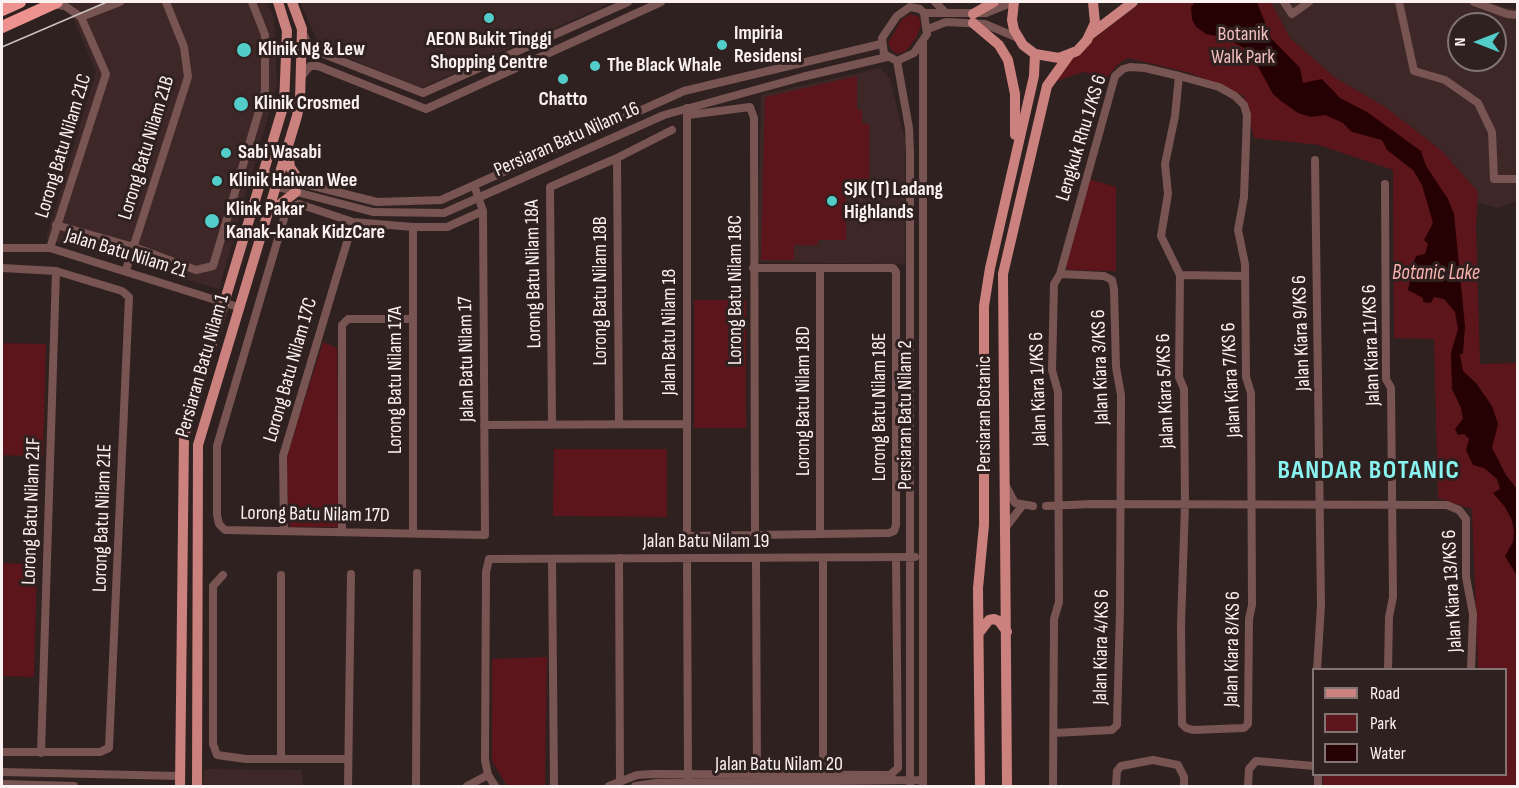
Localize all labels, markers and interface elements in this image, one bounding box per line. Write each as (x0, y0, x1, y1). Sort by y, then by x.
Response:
marker: AEON Bukit Tinggi Shopping Centre (482, 11, 496, 25)
north arrow (1447, 12, 1507, 72)
place label: Impiria Residensi (734, 22, 802, 69)
park label: Botanik Walk Park (1211, 23, 1275, 70)
place label: AEON Bukit Tinggi Shopping Centre (426, 28, 552, 75)
place label: Klinik Ng & Lew (258, 38, 365, 62)
marker: Impiria Residensi (715, 38, 729, 52)
text: N (1451, 38, 1470, 46)
marker: Klinik Ng & Lew (235, 41, 253, 59)
place label: The Black Whale (607, 54, 721, 78)
marker: The Black Whale (588, 59, 602, 73)
street label: Lorong Batu Nilam 21C (31, 71, 97, 221)
marker: Chatto (556, 72, 570, 86)
street label: Lengkuk Rhu 1/KS 6 (1051, 72, 1113, 204)
street label: Lorong Batu Nilam 21B (114, 73, 180, 223)
place label: Chatto (538, 88, 588, 112)
place label: Klinik Crosmed (254, 92, 360, 116)
marker: Klinik Crosmed (232, 95, 250, 113)
street label: Persiaran Batu Nilam 16 (490, 97, 644, 183)
place label: Sabi Wasabi (238, 141, 321, 165)
marker: Sabi Wasabi (219, 146, 233, 160)
place label: Klinik Haiwan Wee (229, 169, 357, 193)
marker: Klinik Haiwan Wee (210, 174, 224, 188)
place label: SJK (T) Ladang Highlands (844, 178, 943, 225)
marker: SJK (T) Ladang Highlands (825, 194, 839, 208)
place label: Klink Pakar Kanak-kanak KidzCare (226, 198, 385, 245)
street label: Lorong Batu Nilam 18A (521, 199, 547, 349)
marker: Klink Pakar Kanak-kanak KidzCare (203, 212, 221, 230)
street label: Lorong Batu Nilam 18C (724, 215, 748, 365)
street label: Lorong Batu Nilam 18B (589, 216, 613, 366)
street label: Jalan Batu Nilam 21 (62, 224, 190, 284)
water label: Botanic Lake (1392, 261, 1480, 287)
street label: Jalan Batu Nilam 18 (658, 269, 682, 395)
street label: Jalan Kiara 9/KS 6 (1288, 275, 1316, 391)
street label: Jalan Kiara 11/KS 6 (1358, 284, 1386, 406)
street label: Persiaran Batu Nilam 1 (171, 292, 235, 440)
street label: Lorong Batu Nilam 17C (259, 295, 323, 445)
street label: Jalan Batu Nilam 17 (454, 296, 480, 422)
street label: Lorong Batu Nilam 17A (384, 306, 408, 454)
street label: Jalan Kiara 3/KS 6 (1087, 309, 1115, 425)
street label: Jalan Kiara 7/KS 6 (1217, 322, 1247, 438)
street label: Lorong Batu Nilam 18D (792, 326, 816, 476)
street label: Jalan Kiara 1/KS 6 (1025, 331, 1053, 447)
street label: Lorong Batu Nilam 18E (868, 333, 892, 481)
street label: Jalan Kiara 5/KS 6 (1152, 333, 1180, 449)
street label: Persiaran Batu Nilam 2 (894, 340, 918, 490)
street label: Persiaran Botanic (973, 356, 997, 472)
street label: Lorong Batu Nilam 21F (17, 437, 47, 585)
street label: Lorong Batu Nilam 21E (88, 443, 118, 593)
district label: BANDAR BOTANIC (1278, 455, 1460, 487)
street label: Lorong Batu Nilam 17D (240, 502, 390, 528)
street label: Jalan Kiara 13/KS 6 (1438, 529, 1468, 653)
street label: Jalan Batu Nilam 19 (643, 530, 769, 554)
street label: Jalan Kiara 4/KS 6 (1089, 589, 1115, 705)
street label: Jalan Kiara 8/KS 6 (1220, 591, 1246, 707)
legend (1312, 668, 1507, 776)
text: Road (1370, 683, 1400, 704)
text: Park (1370, 713, 1396, 734)
text: Water (1370, 743, 1406, 764)
street label: Jalan Batu Nilam 20 (715, 753, 843, 777)

